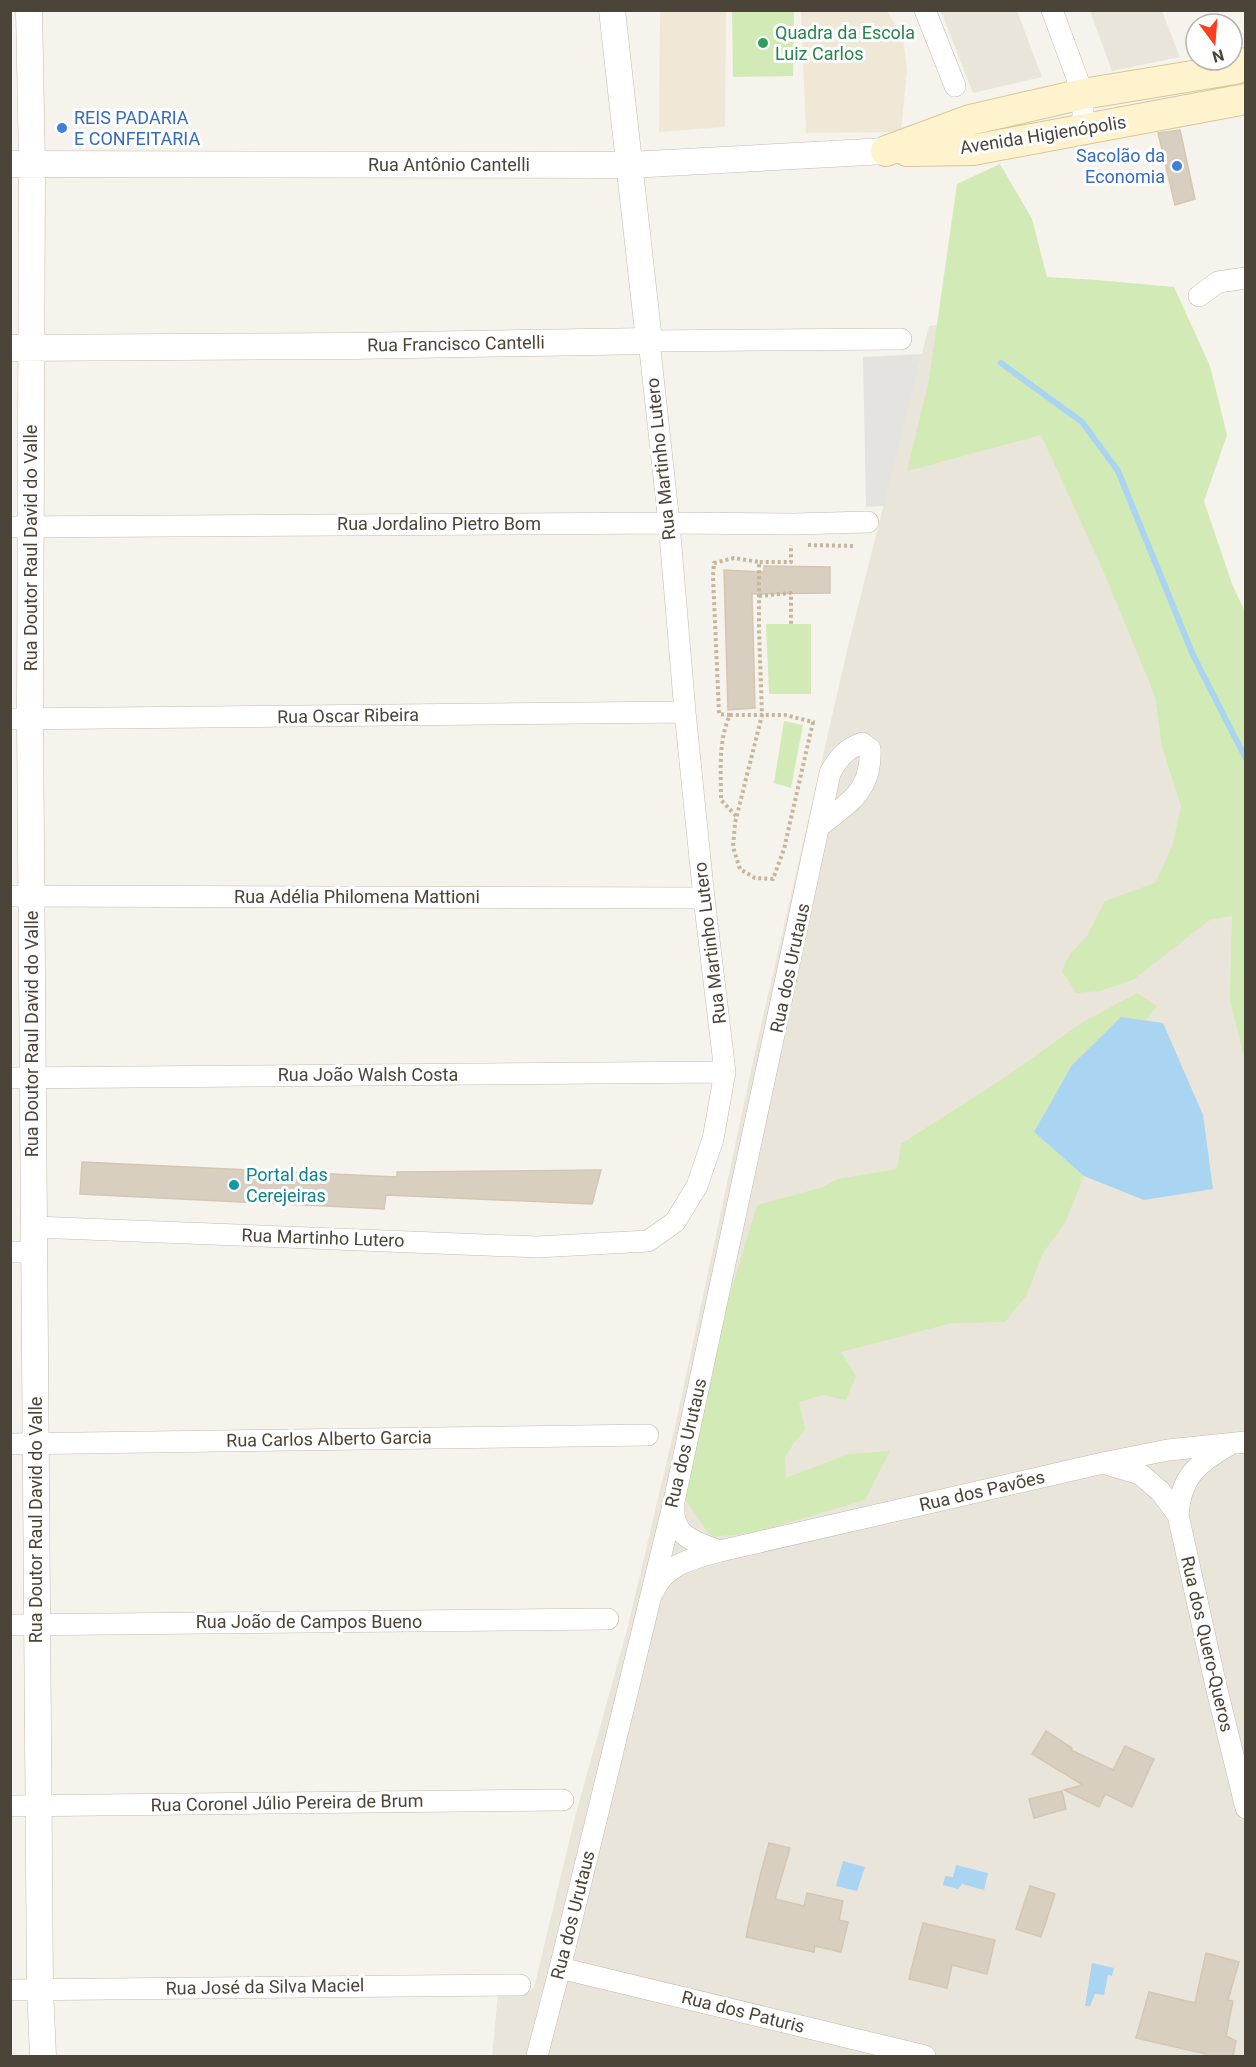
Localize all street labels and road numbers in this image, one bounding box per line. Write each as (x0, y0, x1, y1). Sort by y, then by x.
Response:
street label: Avenida Higienópolis (958, 111, 1128, 158)
street label: Rua Antônio Cantelli (368, 154, 530, 175)
street label: Rua Francisco Cantelli (367, 331, 545, 356)
street label: Rua Martinho Lutero (642, 377, 679, 541)
street label: Rua Doutor Raul David do Valle (20, 425, 41, 671)
street label: Rua Jordalino Pietro Bom (337, 513, 541, 534)
street label: Rua Oscar Ribeira (277, 704, 419, 727)
street label: Rua Martinho Lutero (689, 861, 730, 1025)
street label: Rua Adélia Philomena Mattioni (234, 886, 480, 907)
street label: Rua dos Urutaus (766, 901, 814, 1035)
street label: Rua Doutor Raul David do Valle (21, 911, 42, 1157)
street label: Rua João Walsh Costa (278, 1064, 458, 1085)
street label: Rua Martinho Lutero (241, 1224, 405, 1251)
street label: Rua dos Urutaus (660, 1376, 711, 1510)
street label: Rua Doutor Raul David do Valle (25, 1397, 46, 1643)
street label: Rua Carlos Alberto Garcia (226, 1426, 432, 1451)
street label: Rua dos Pavões (917, 1466, 1047, 1515)
street label: Rua dos Quero-Queros (1177, 1554, 1238, 1734)
street label: Rua João de Campos Bueno (196, 1611, 422, 1632)
street label: Rua Coronel Júlio Pereira de Brum (150, 1790, 424, 1815)
street label: Rua dos Urutaus (546, 1848, 599, 1981)
street label: Rua José da Silva Maciel (165, 1974, 365, 1999)
street label: Rua dos Paturis (679, 1986, 807, 2037)

